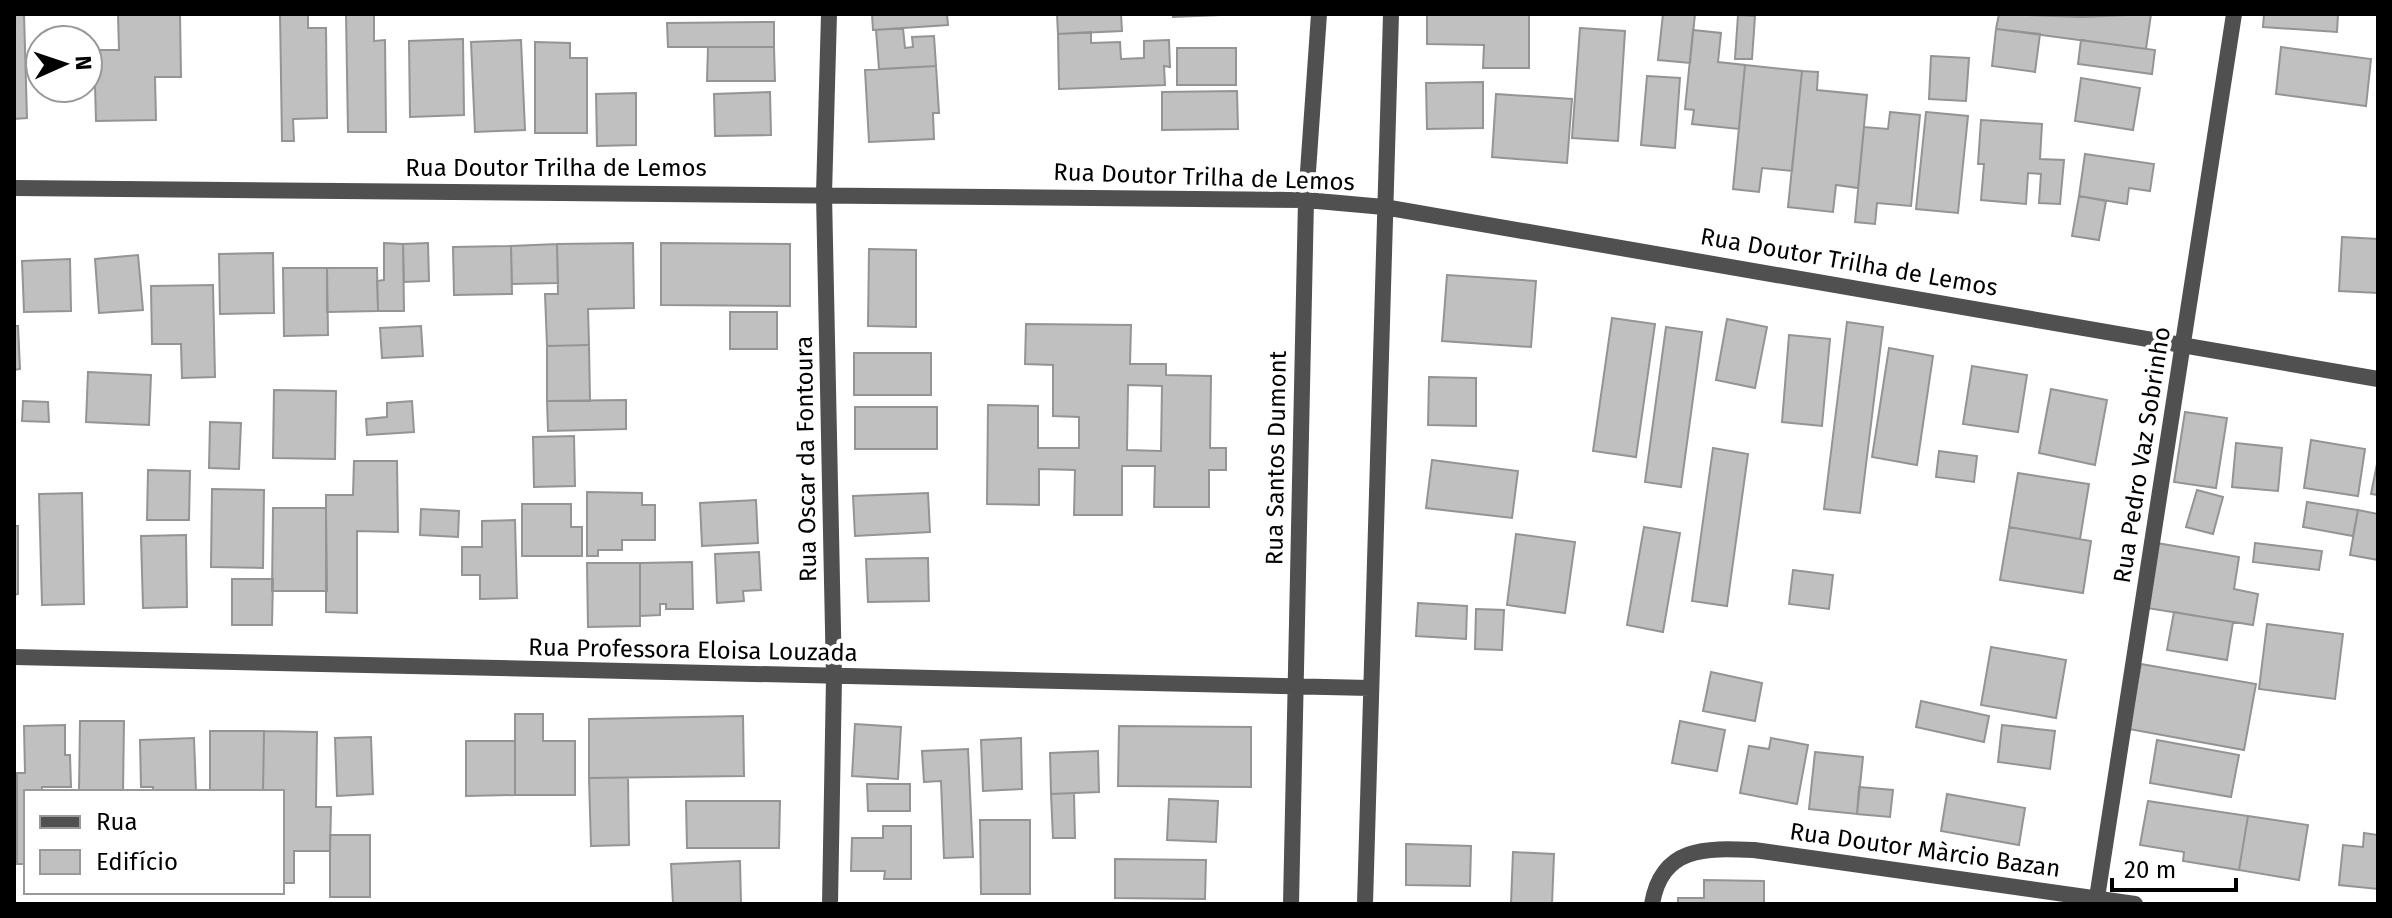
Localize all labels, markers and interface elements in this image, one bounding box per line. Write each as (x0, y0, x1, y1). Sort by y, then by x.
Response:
north arrow (24, 24, 104, 104)
text: N (70, 55, 97, 71)
street label: Rua Doutor Trilha de Lemos (405, 154, 707, 182)
street label: Rua Doutor Trilha de Lemos (1053, 158, 1355, 196)
street label: Rua Doutor Trilha de Lemos (1698, 222, 2000, 302)
street label: Rua Pedro Vaz Sobrinho (2108, 325, 2176, 585)
street label: Rua Oscar da Fontoura (790, 336, 822, 582)
street label: Rua Santos Dumont (1260, 350, 1292, 566)
street label: Rua Professora Eloisa Louzada (528, 633, 858, 667)
legend (24, 790, 284, 894)
text: Rua (96, 808, 138, 836)
street label: Rua Doutor Màrcio Bazan (1788, 817, 2062, 883)
scale bar (2112, 842, 2236, 892)
text: Edifício (96, 848, 178, 876)
text: 20 m (2124, 856, 2176, 884)

